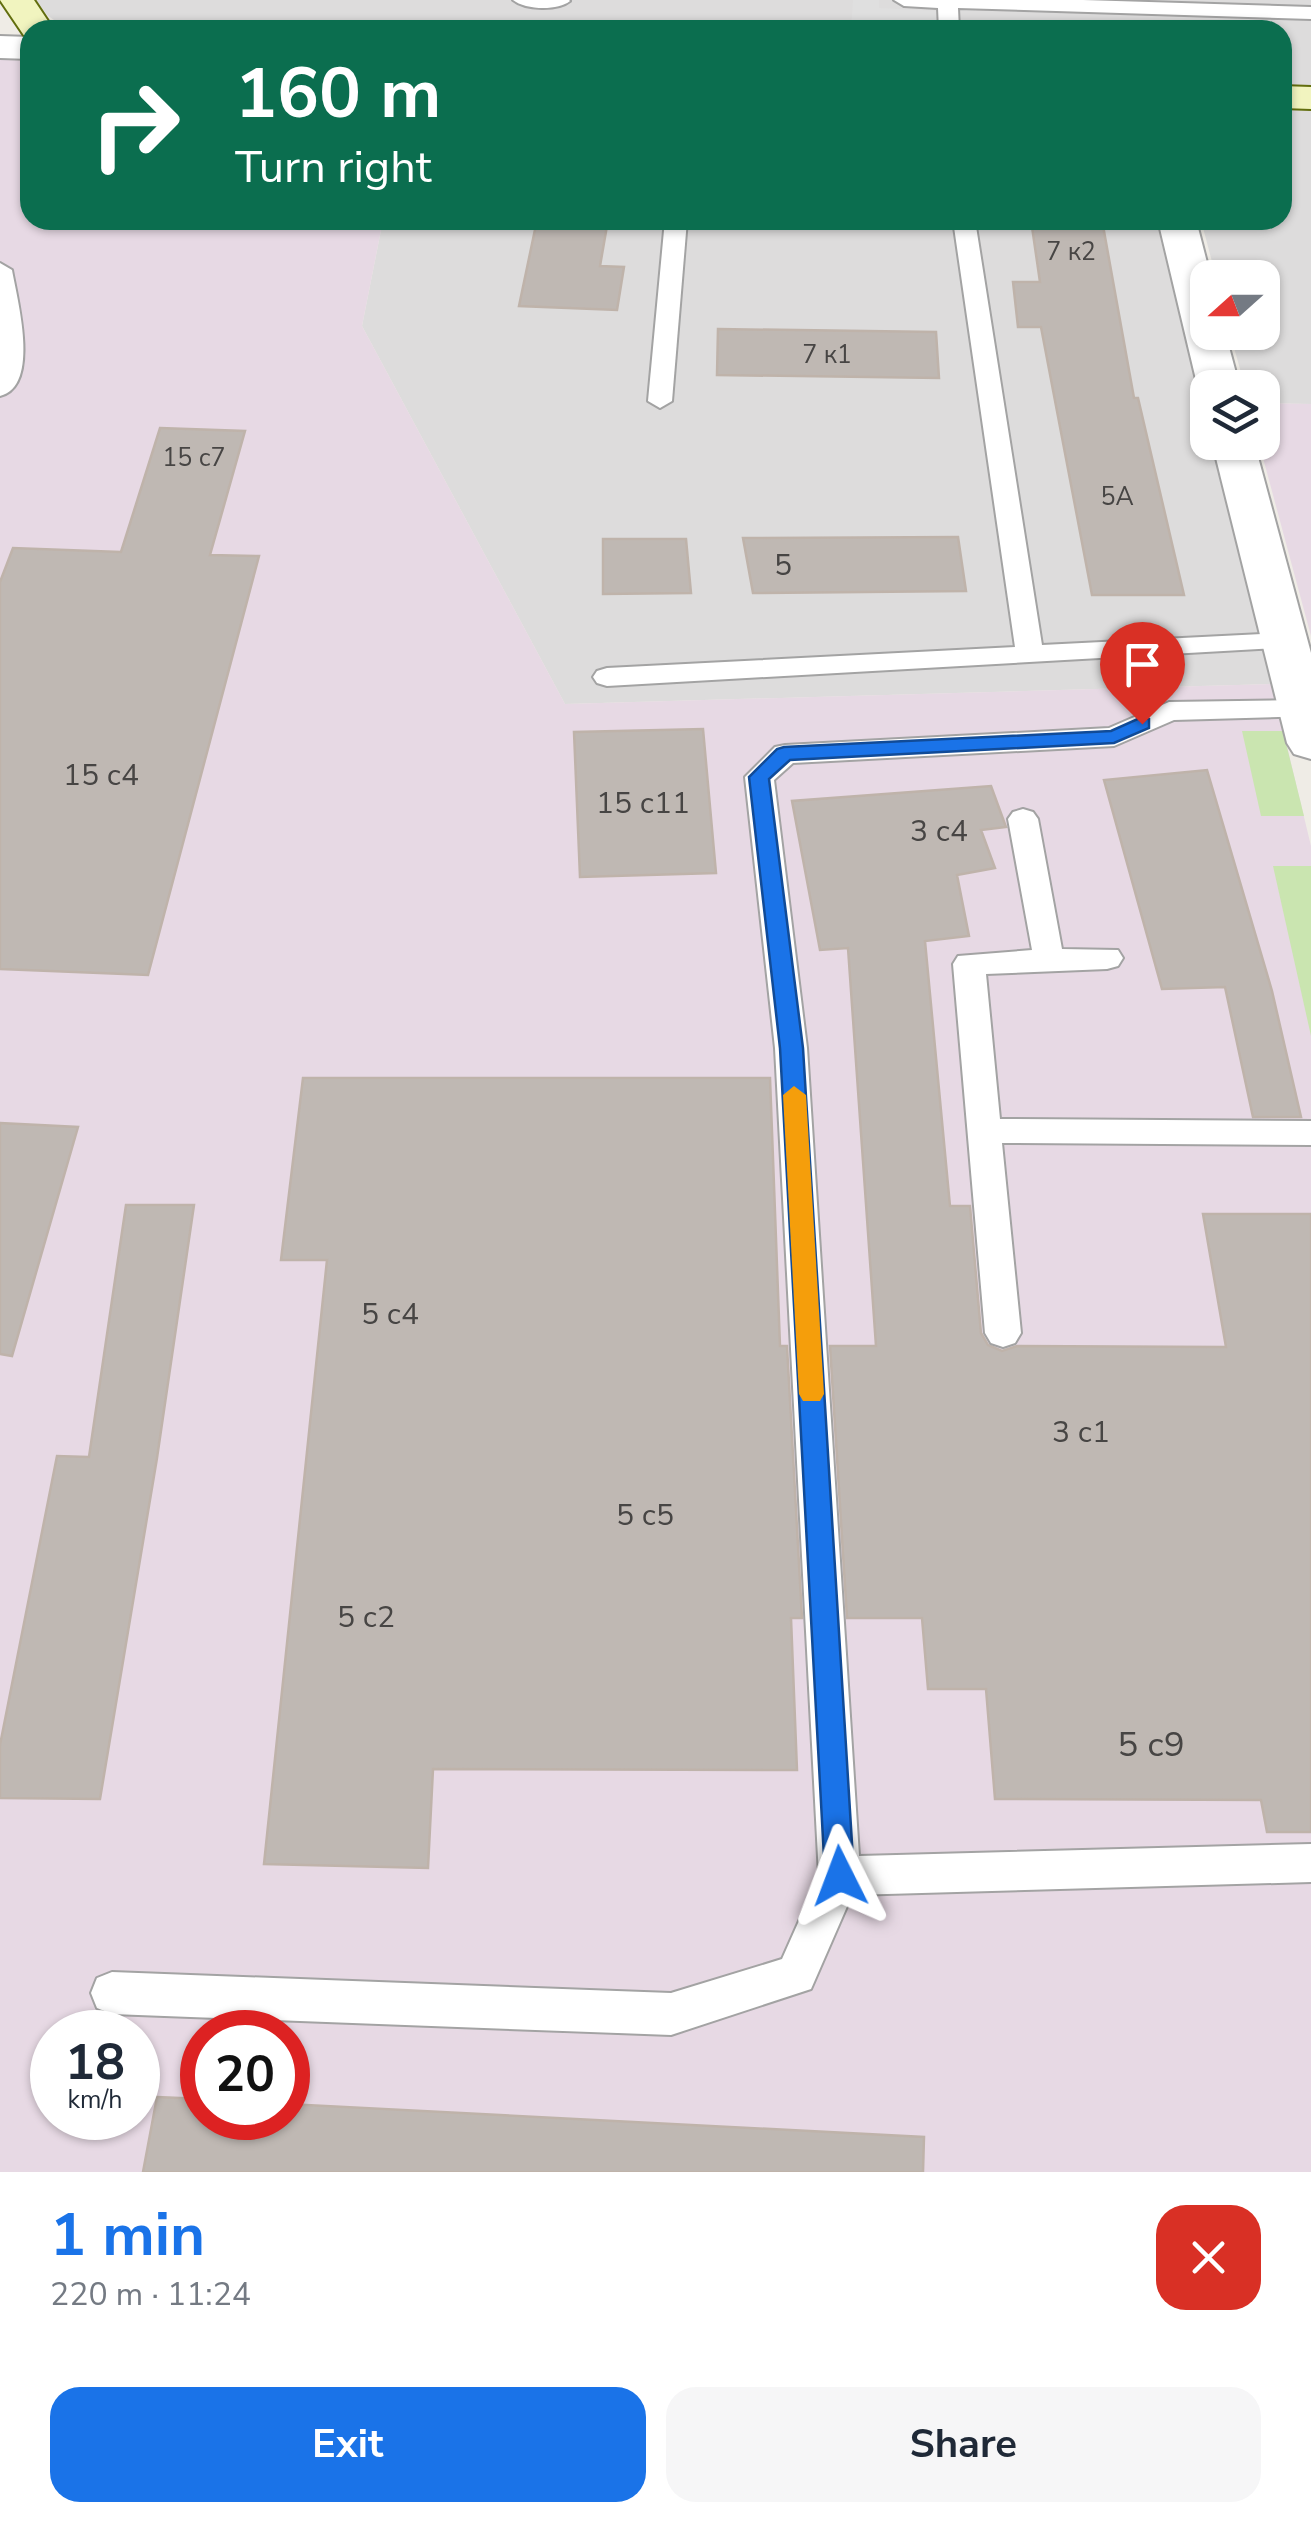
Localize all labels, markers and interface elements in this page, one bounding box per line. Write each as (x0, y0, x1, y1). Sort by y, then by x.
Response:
text: 160 m (235, 46, 441, 142)
icon: right (70, 60, 200, 190)
text: Turn right (235, 137, 432, 198)
house number: 7 к2 (1046, 235, 1096, 269)
north arrow (1190, 260, 1280, 350)
map controls (1190, 260, 1280, 460)
house number: 7 к1 (802, 338, 852, 372)
button: layers (1190, 370, 1280, 460)
house number: 15 с7 (162, 441, 226, 475)
house number: 5А (1100, 480, 1134, 514)
house number: 5 (774, 545, 792, 586)
pin (1100, 622, 1185, 725)
icon: arrive (1115, 637, 1170, 692)
house number: 15 с4 (63, 755, 139, 796)
house number: 15 с11 (596, 783, 690, 824)
house number: 3 с4 (910, 811, 968, 852)
house number: 5 с4 (361, 1294, 419, 1335)
house number: 3 с1 (1052, 1412, 1110, 1453)
house number: 5 с5 (616, 1495, 674, 1536)
house number: 5 с2 (337, 1597, 395, 1638)
house number: 5 с9 (1117, 1721, 1185, 1768)
position arrow (788, 1824, 892, 1928)
speed limit sign: 20 (180, 2010, 310, 2140)
text: 18 (65, 2028, 125, 2097)
text: km/h (67, 2083, 123, 2117)
text: 1 min (50, 2194, 205, 2276)
button: close (1156, 2205, 1261, 2310)
text: 220 m · 11:24 (50, 2273, 251, 2316)
button: Exit (50, 2387, 646, 2502)
button: Share (666, 2387, 1261, 2502)

